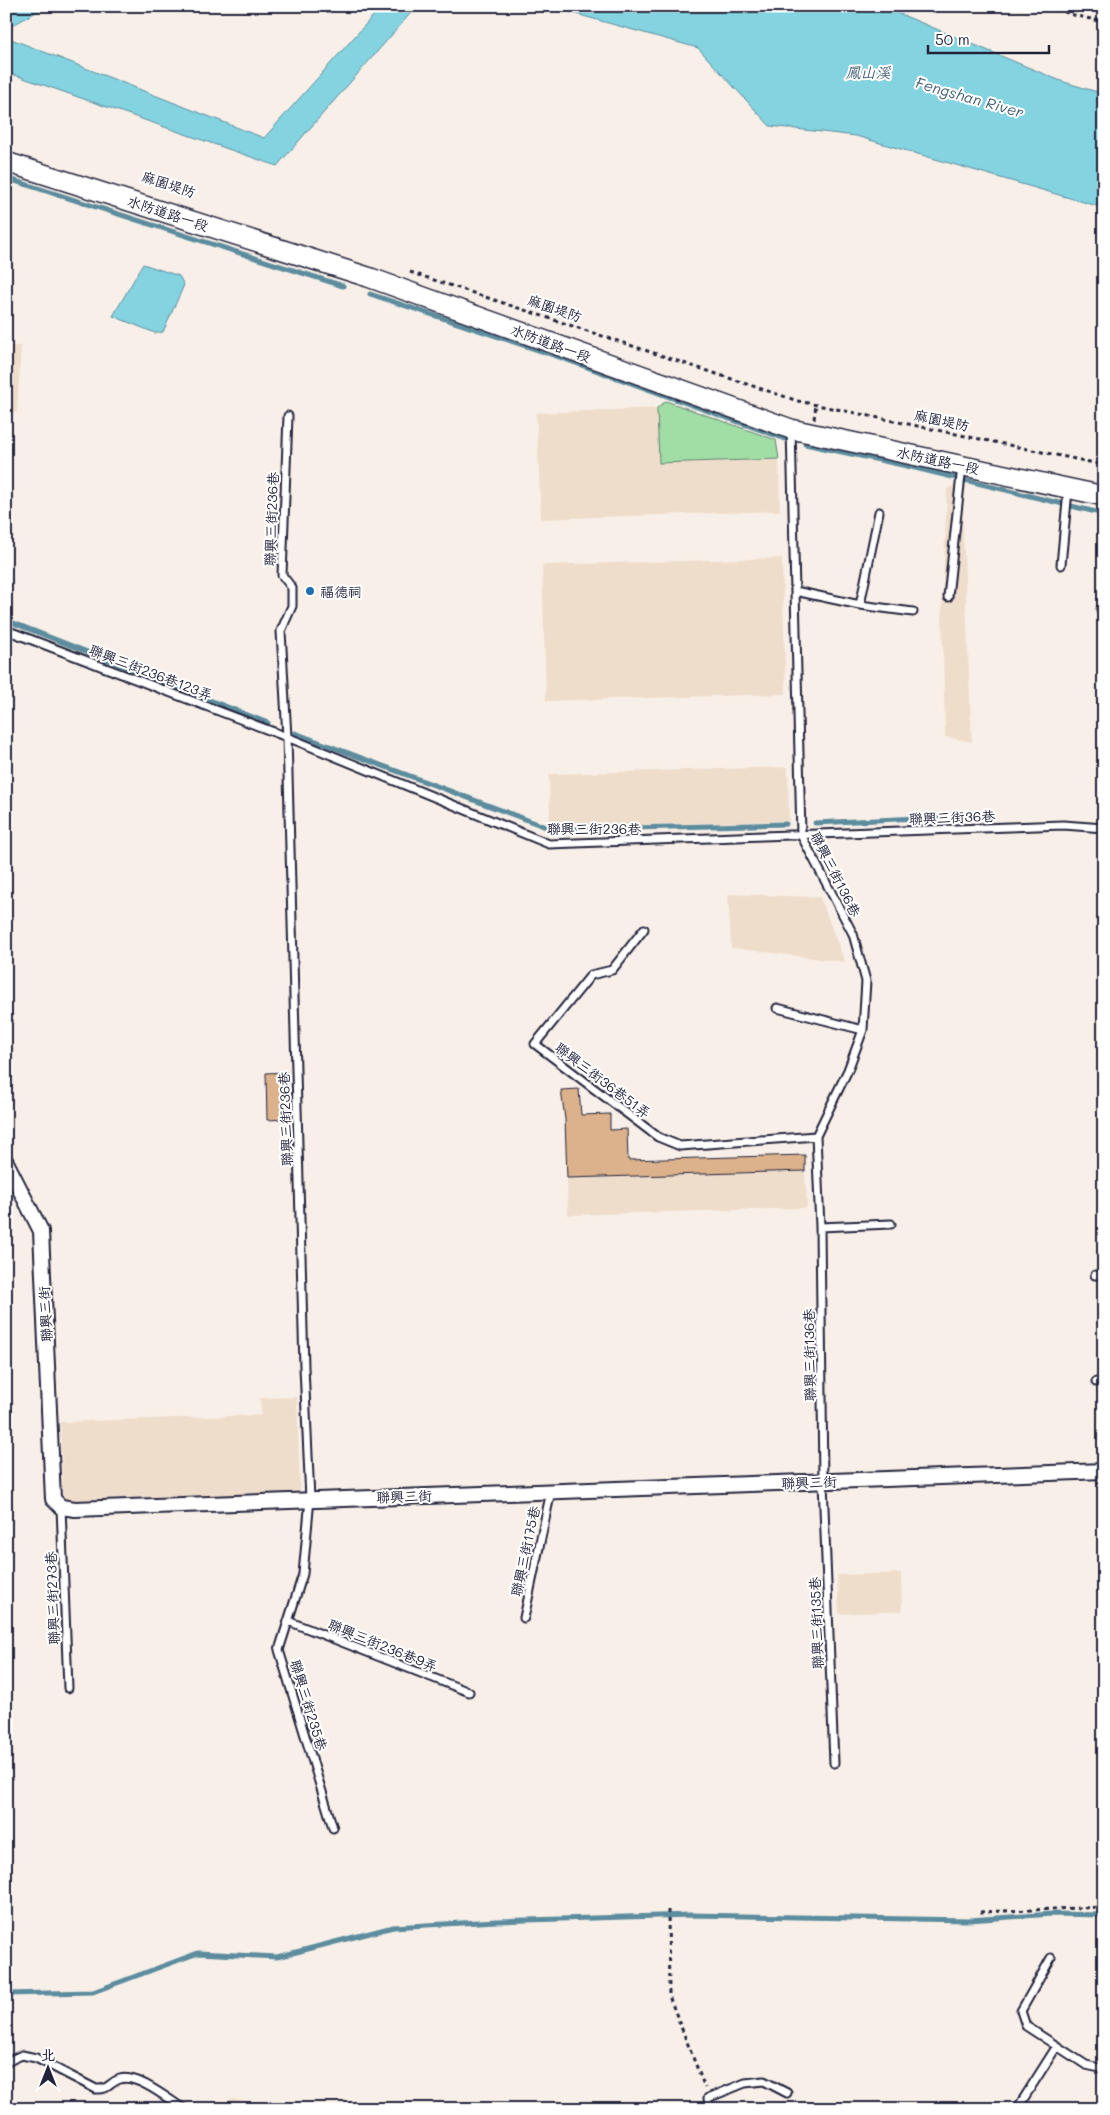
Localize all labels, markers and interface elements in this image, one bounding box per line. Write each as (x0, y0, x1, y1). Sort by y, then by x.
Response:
scale bar (928, 22, 1049, 54)
text: 50 m (935, 29, 970, 49)
water label: 鳳山溪 (844, 62, 891, 82)
water label: Fengshan River (913, 72, 1027, 122)
street label: 麻園堤防 (139, 166, 199, 202)
street label: 水防道路一段 (125, 191, 211, 235)
street label: 麻園堤防 (525, 290, 585, 326)
street label: 水防道路一段 (508, 320, 594, 366)
street label: 麻園堤防 (913, 405, 971, 435)
street label: 水防道路一段 (895, 442, 981, 478)
street label: 聯興三街236巷 (260, 470, 282, 567)
place label: 福德祠 (320, 582, 362, 601)
marker: 福德祠 (304, 585, 316, 597)
street label: 聯興三街236巷123弄 (87, 640, 215, 704)
street label: 聯興三街36巷 (908, 806, 997, 828)
street label: 聯興三街236巷 (547, 819, 642, 838)
street label: 聯興三街136巷 (806, 828, 866, 921)
street label: 聯興三街36巷51弄 (551, 1038, 655, 1122)
street label: 聯興三街236巷 (274, 1070, 296, 1167)
street label: 聯興三街 (34, 1286, 56, 1342)
street label: 聯興三街136巷 (799, 1307, 819, 1402)
street label: 聯興三街 (781, 1472, 837, 1492)
street label: 聯興三街 (376, 1486, 432, 1506)
street label: 聯興三街175巷 (506, 1503, 544, 1598)
street label: 聯興三街273巷 (41, 1550, 63, 1645)
street label: 聯興三街135巷 (805, 1575, 827, 1670)
street label: 聯興三街236巷9弄 (325, 1614, 441, 1676)
street label: 聯興三街235巷 (286, 1657, 332, 1754)
north arrow (22, 2042, 72, 2092)
text: 北 (41, 2045, 55, 2064)

